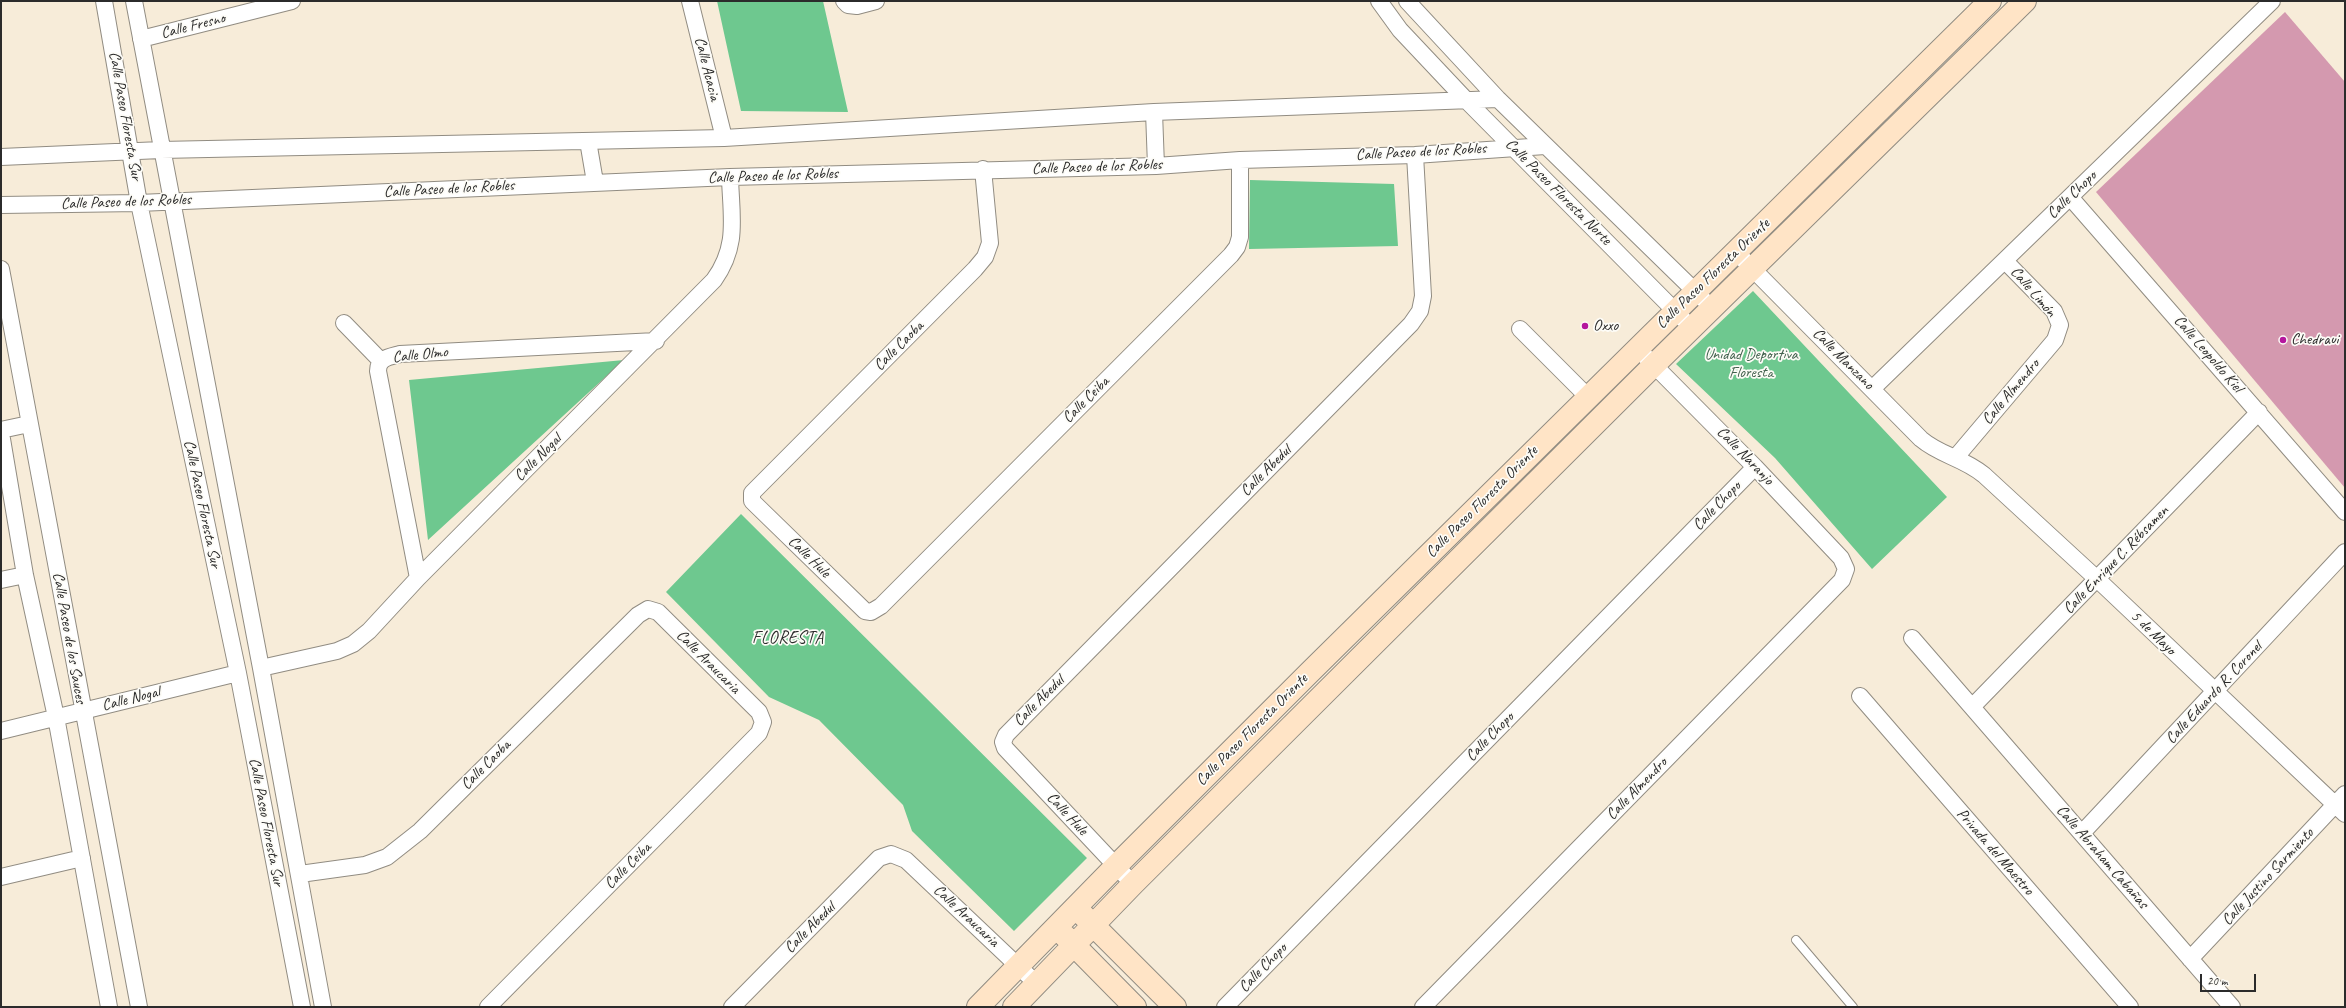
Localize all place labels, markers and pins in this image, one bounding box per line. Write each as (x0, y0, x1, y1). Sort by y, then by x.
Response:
place label: Oxxo (1593, 316, 1618, 336)
marker: Oxxo (1580, 321, 1590, 331)
place label: Chedraui (2291, 330, 2339, 350)
marker: Chedraui (2278, 335, 2288, 345)

